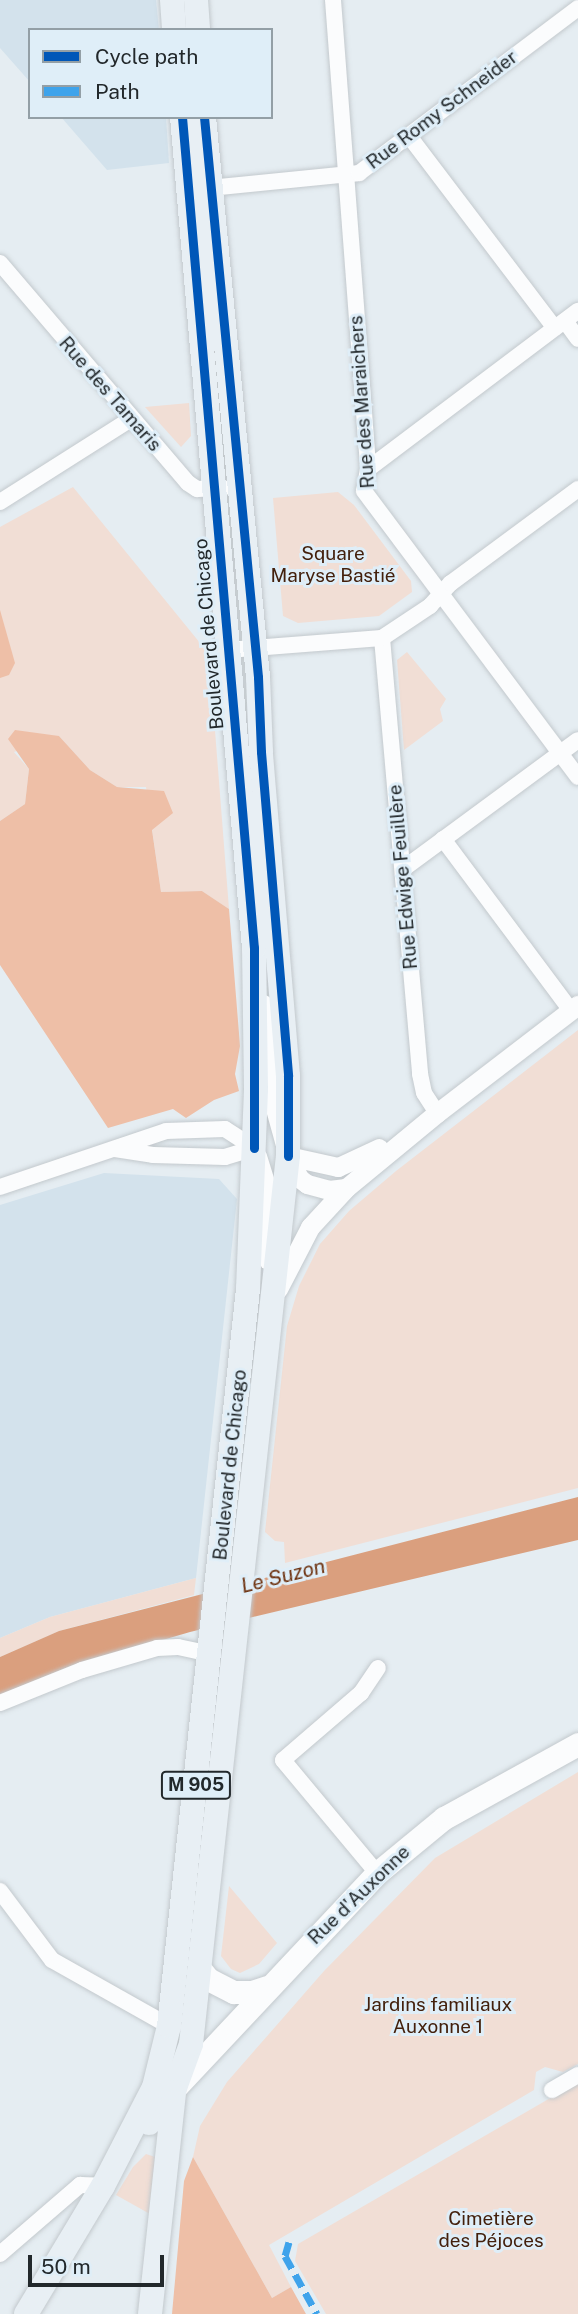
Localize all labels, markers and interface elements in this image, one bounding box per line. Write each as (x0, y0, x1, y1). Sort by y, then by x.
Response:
legend (28, 28, 273, 119)
text: Cycle path (95, 44, 198, 69)
street label: Rue Romy Schneider (362, 46, 522, 174)
text: Path (95, 79, 140, 104)
street label: Rue des Maraichers (345, 314, 379, 490)
street label: Rue des Tamaris (54, 332, 166, 456)
street label: Boulevard de Chicago (189, 537, 229, 731)
park label: Square Maryse Bastié (270, 543, 396, 587)
street label: Rue Edwige Feuillère (384, 783, 422, 971)
street label: Boulevard de Chicago (209, 1368, 251, 1562)
water label: Le Suzon (238, 1553, 328, 1599)
road number: M 905 (159, 1770, 233, 1800)
street label: Rue d'Auxonne (303, 1841, 415, 1949)
park label: Jardins familiaux Auxonne 1 (364, 1994, 512, 2038)
park label: Cimetière des Péjoces (438, 2208, 544, 2252)
scale bar (32, 2240, 168, 2284)
text: 50 m (41, 2254, 91, 2279)

